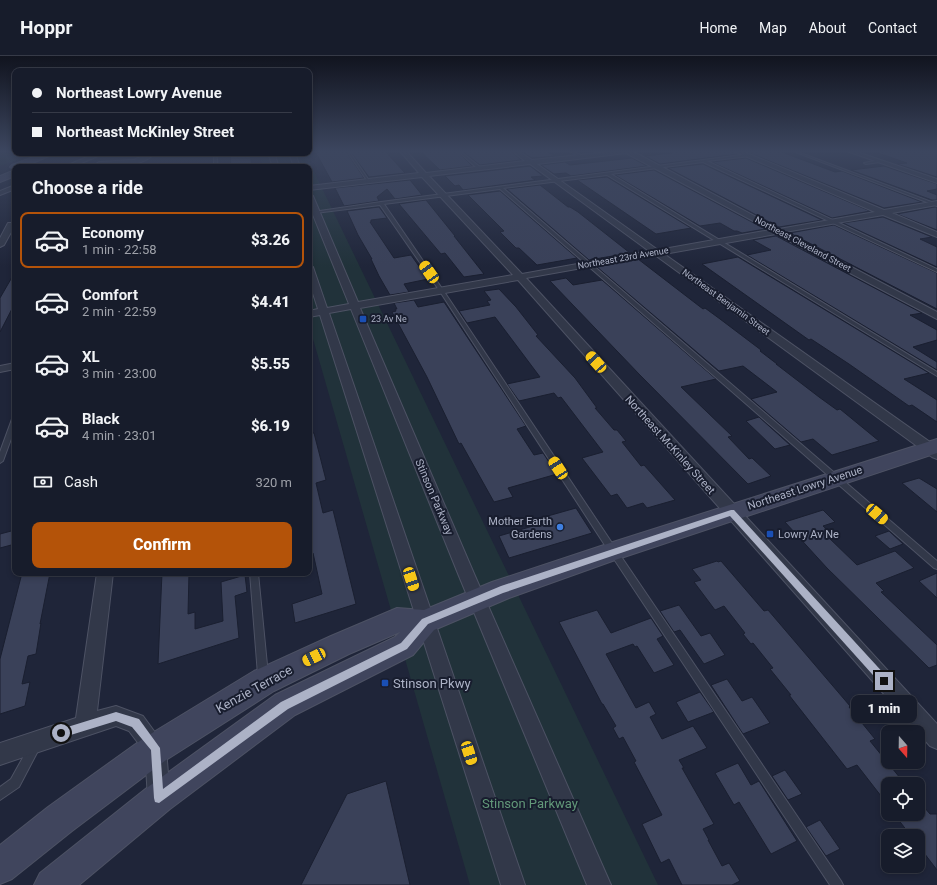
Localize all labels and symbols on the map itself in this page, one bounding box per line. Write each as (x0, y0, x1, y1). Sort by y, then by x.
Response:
street label: Northeast Cleveland Street (753, 214, 853, 274)
street label: Northeast 23rd Avenue (577, 245, 669, 271)
car (417, 259, 441, 285)
street label: Northeast Benjamin Street (680, 267, 772, 337)
marker: 23 Av Ne (358, 314, 368, 324)
place label: 23 Av Ne (371, 314, 407, 324)
car (584, 349, 608, 375)
street label: Northeast McKinley Street (622, 393, 718, 497)
car (546, 455, 570, 481)
street label: Stinson Parkway (412, 457, 456, 538)
street label: Northeast Lowry Avenue (746, 463, 864, 513)
car (864, 502, 890, 526)
place label: Mother Earth Gardens (488, 515, 552, 541)
marker: Mother Earth Gardens (555, 522, 565, 532)
place label: Lowry Av Ne (778, 528, 839, 541)
marker: Lowry Av Ne (765, 529, 775, 539)
car (402, 566, 420, 592)
car (301, 646, 327, 668)
street label: Kenzie Terrace (213, 662, 295, 716)
route end (875, 672, 893, 690)
place label: Stinson Pkwy (393, 676, 471, 691)
marker: Stinson Pkwy (380, 678, 390, 688)
callout: 1 min (851, 695, 917, 723)
route start (52, 724, 70, 742)
north arrow (881, 725, 925, 769)
car (460, 740, 478, 766)
park label: Stinson Parkway (482, 796, 578, 811)

